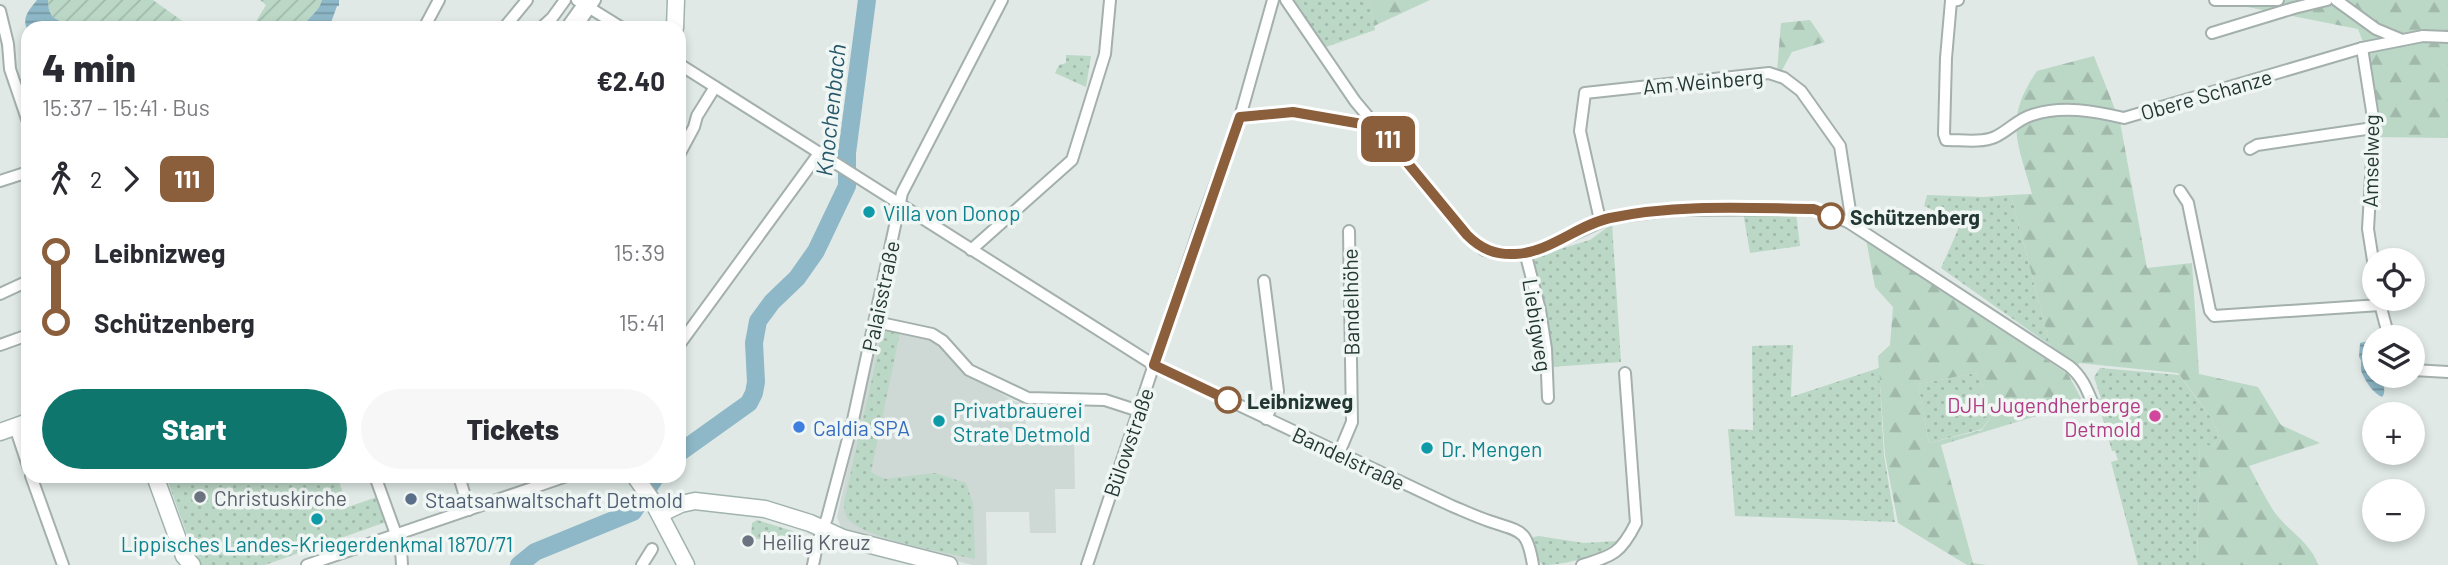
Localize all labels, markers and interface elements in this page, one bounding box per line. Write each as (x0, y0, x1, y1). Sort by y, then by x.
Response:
water label: Knochenbach (809, 42, 851, 178)
text: 4 min (42, 44, 136, 90)
street label: Am Weinberg (1642, 63, 1764, 99)
street label: Obere Schanze (2137, 63, 2275, 125)
text: €2.40 (596, 65, 665, 96)
text: 15:37 – 15:41 · Bus (42, 93, 210, 121)
street label: Amselweg (2357, 114, 2383, 208)
line badge: 111 (1348, 116, 1428, 162)
text: 111 (1375, 124, 1401, 153)
icon: walk (42, 160, 80, 198)
icon: forward (112, 160, 150, 198)
text: 111 (174, 164, 200, 193)
text: 2 (90, 165, 102, 193)
place label: Villa von Donop (883, 200, 1021, 225)
marker: Schützenberg (1818, 203, 1844, 229)
marker: Villa von Donop (861, 204, 877, 220)
place label: Schützenberg (1850, 204, 1980, 229)
text: Leibnizweg (94, 237, 225, 268)
text: 15:39 (614, 238, 665, 266)
street label: Palaisstraße (856, 238, 904, 354)
street label: Bandelhöhe (1337, 248, 1363, 356)
map controls (2362, 248, 2425, 542)
button: locate (2362, 248, 2425, 311)
street label: Liebigweg (1518, 277, 1558, 373)
text: Schützenberg (94, 307, 255, 338)
text: 15:41 (619, 308, 665, 336)
button: layers (2362, 325, 2425, 388)
street label: Bülowstraße (1098, 384, 1158, 500)
marker: Leibnizweg (1215, 387, 1241, 413)
place label: Leibnizweg (1247, 388, 1353, 413)
button: Start (42, 389, 347, 469)
button: Tickets (361, 389, 665, 469)
place label: DJH Jugendherberge Detmold (1947, 392, 2141, 441)
place label: Privatbrauerei Strate Detmold (953, 397, 1091, 446)
button: + (2362, 402, 2425, 465)
marker: DJH Jugendherberge Detmold (2147, 408, 2163, 424)
marker: Privatbrauerei Strate Detmold (931, 413, 947, 429)
place label: Caldia SPA (813, 415, 910, 440)
marker: Caldia SPA (791, 419, 807, 435)
street label: Bandelstraße (1289, 421, 1409, 495)
place label: Dr. Mengen (1441, 436, 1542, 461)
marker: Dr. Mengen (1419, 440, 1435, 456)
button: − (2362, 479, 2425, 542)
place label: Christuskirche (214, 485, 347, 510)
place label: Staatsanwaltschaft Detmold (425, 487, 683, 512)
marker: Christuskirche (192, 489, 208, 505)
marker: Staatsanwaltschaft Detmold (403, 491, 419, 507)
marker: Lippisches Landes-Kriegerdenkmal 1870/71 (309, 511, 325, 527)
place label: Heilig Kreuz (762, 529, 870, 554)
place label: Lippisches Landes-Kriegerdenkmal 1870/71 (121, 531, 513, 556)
marker: Heilig Kreuz (740, 533, 756, 549)

